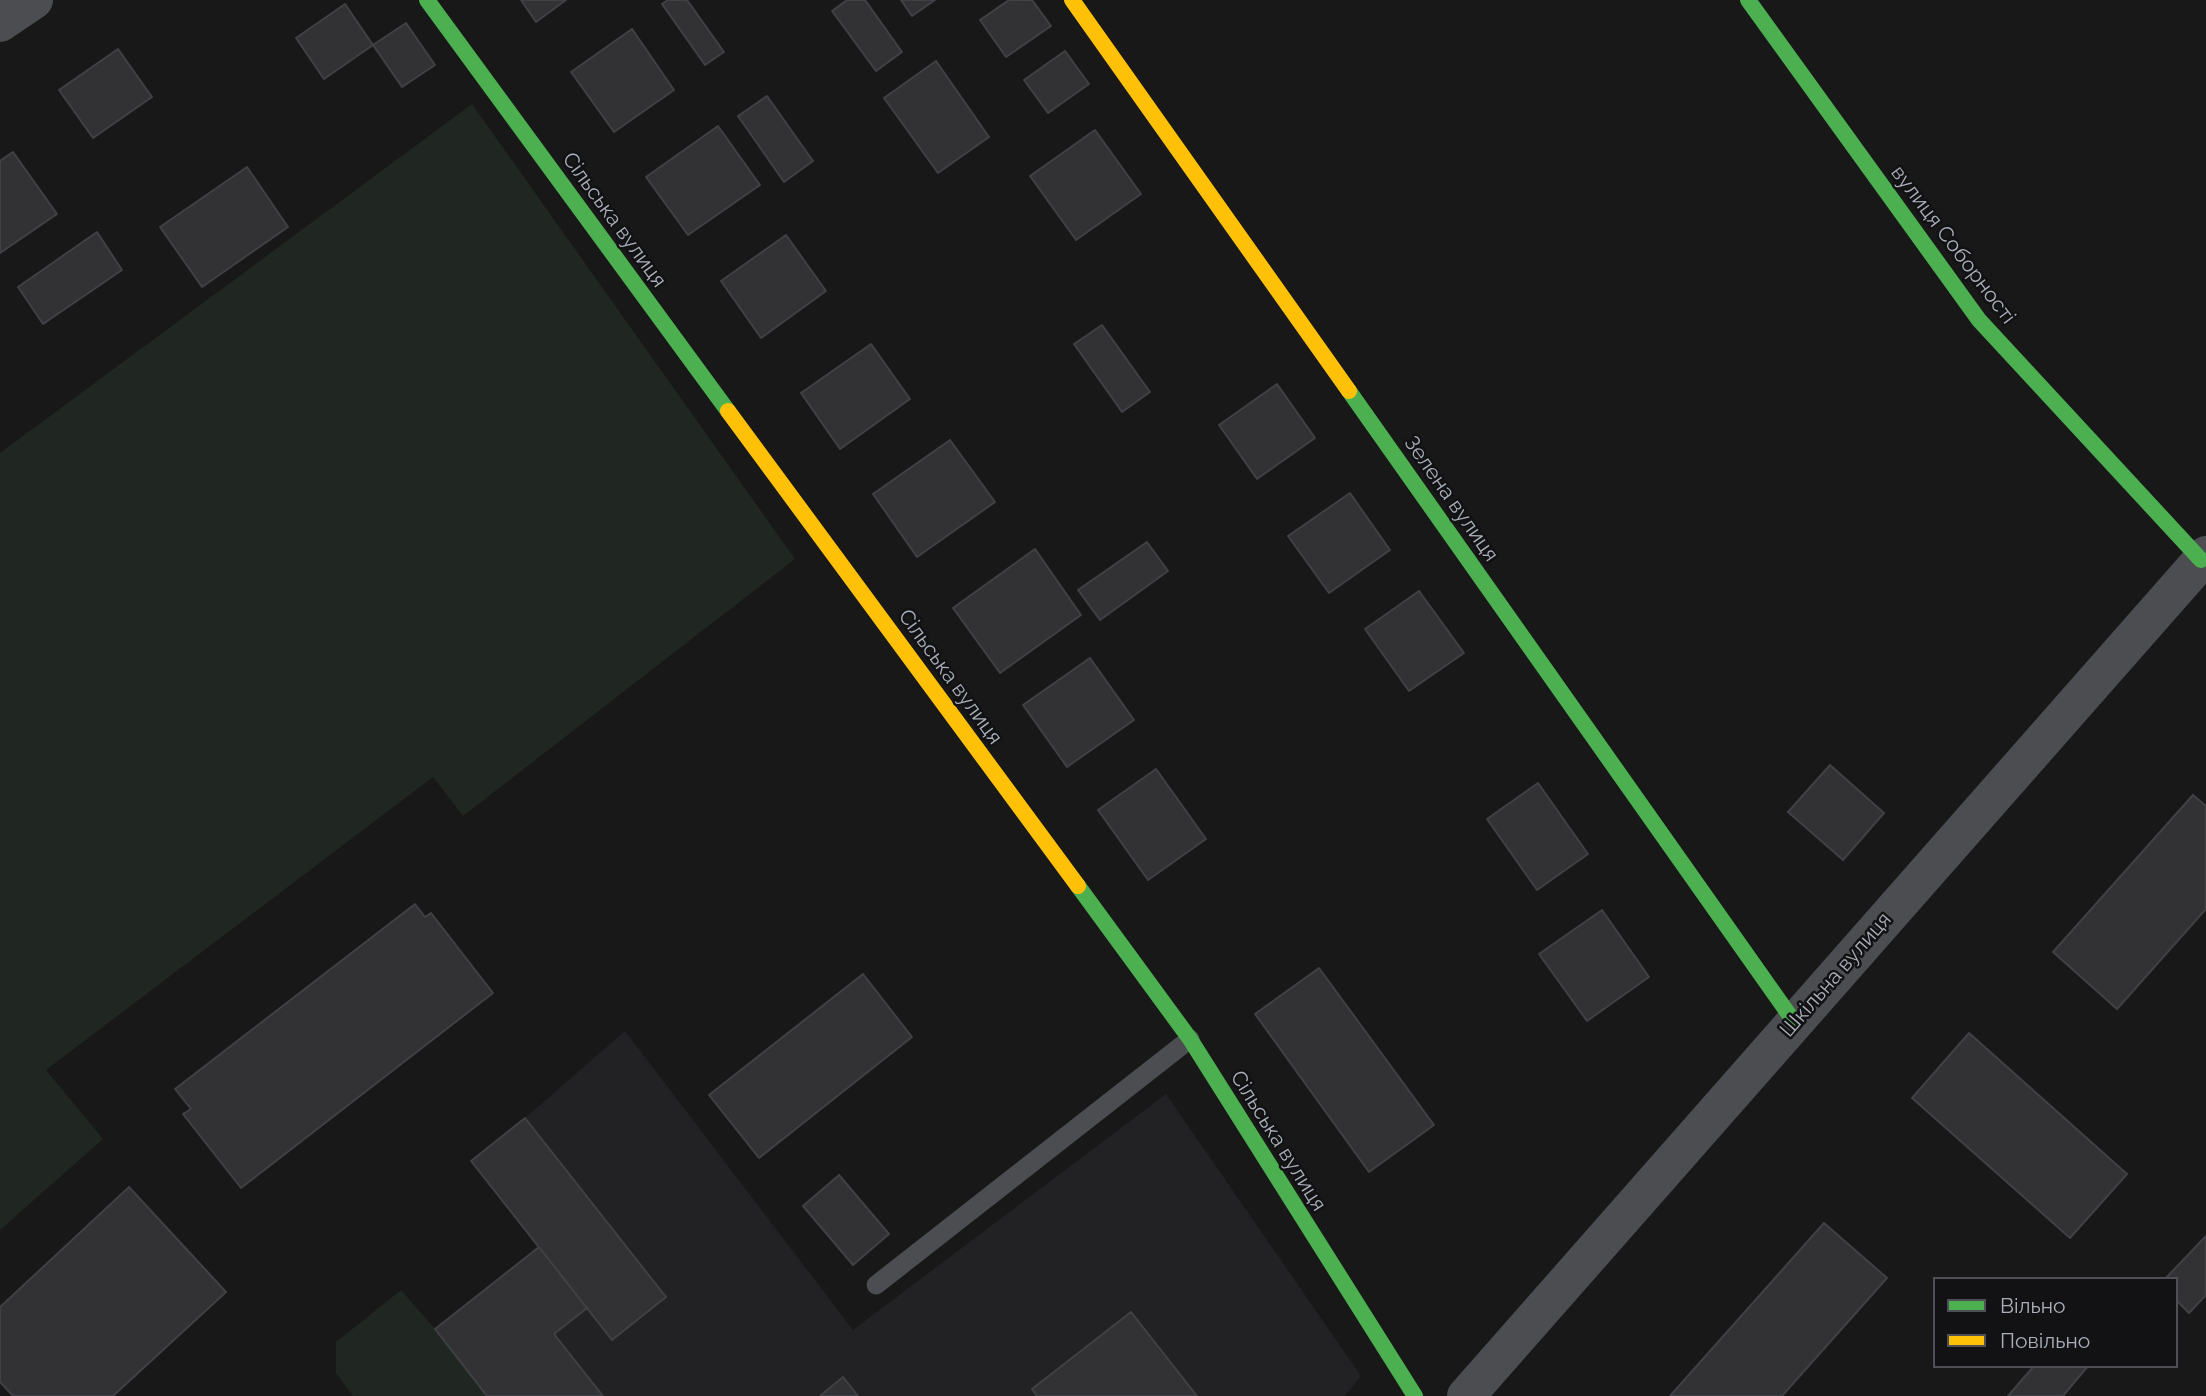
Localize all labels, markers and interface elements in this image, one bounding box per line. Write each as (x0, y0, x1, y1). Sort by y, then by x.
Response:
street label: Сільська вулиця (557, 148, 671, 292)
street label: вулиця Соборності (1885, 161, 2021, 329)
street label: Зелена вулиця (1398, 431, 1504, 567)
street label: Сільська вулиця (893, 605, 1007, 749)
street label: Шкільна вулиця (1775, 908, 1897, 1042)
street label: Сільська вулиця (1225, 1066, 1331, 1216)
legend (1933, 1277, 2178, 1368)
text: Вільно (2000, 1293, 2066, 1318)
text: Повільно (2000, 1328, 2090, 1353)

